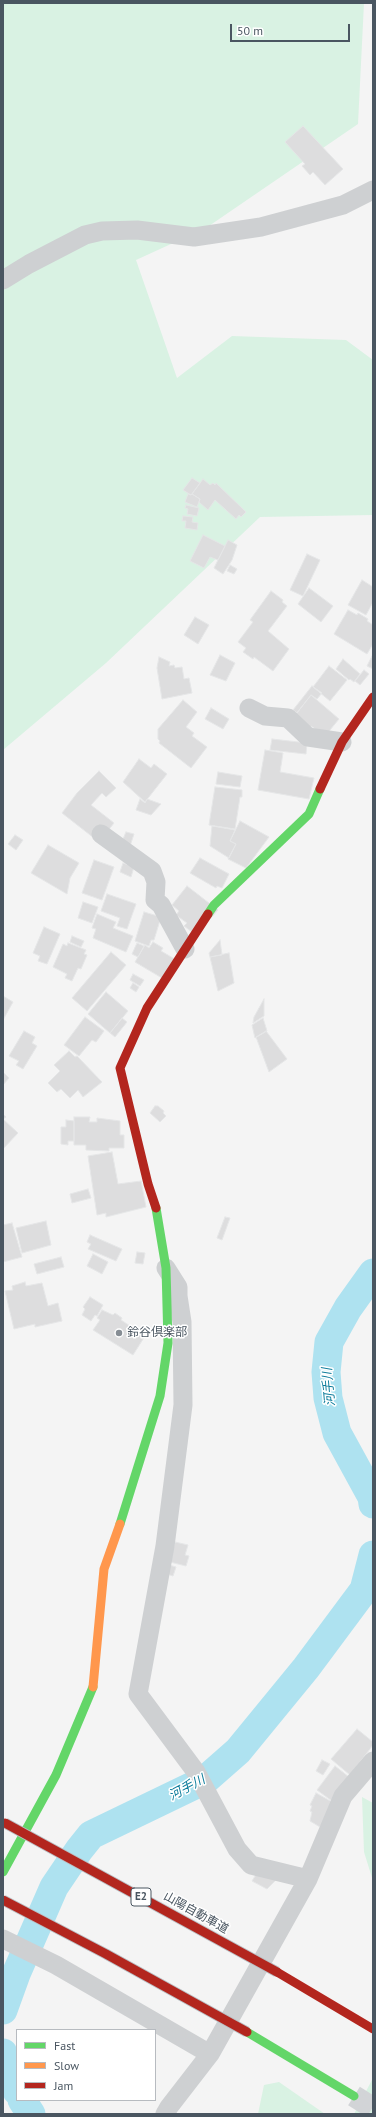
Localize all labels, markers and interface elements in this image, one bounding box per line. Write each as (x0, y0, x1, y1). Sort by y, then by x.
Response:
scale bar (232, 16, 352, 42)
text: 50 m (237, 23, 263, 38)
place label: 鈴谷倶楽部 (127, 1326, 187, 1340)
marker: 鈴谷倶楽部 (114, 1328, 124, 1338)
water label: 河手川 (320, 1367, 338, 1407)
water label: 河手川 (166, 1772, 208, 1804)
road number: E2 (131, 1888, 151, 1906)
street label: 山陽自動車道 (161, 1889, 231, 1937)
legend (16, 2029, 156, 2101)
text: Fast (54, 2038, 75, 2053)
text: Slow (54, 2058, 79, 2073)
text: Jam (54, 2078, 73, 2093)

